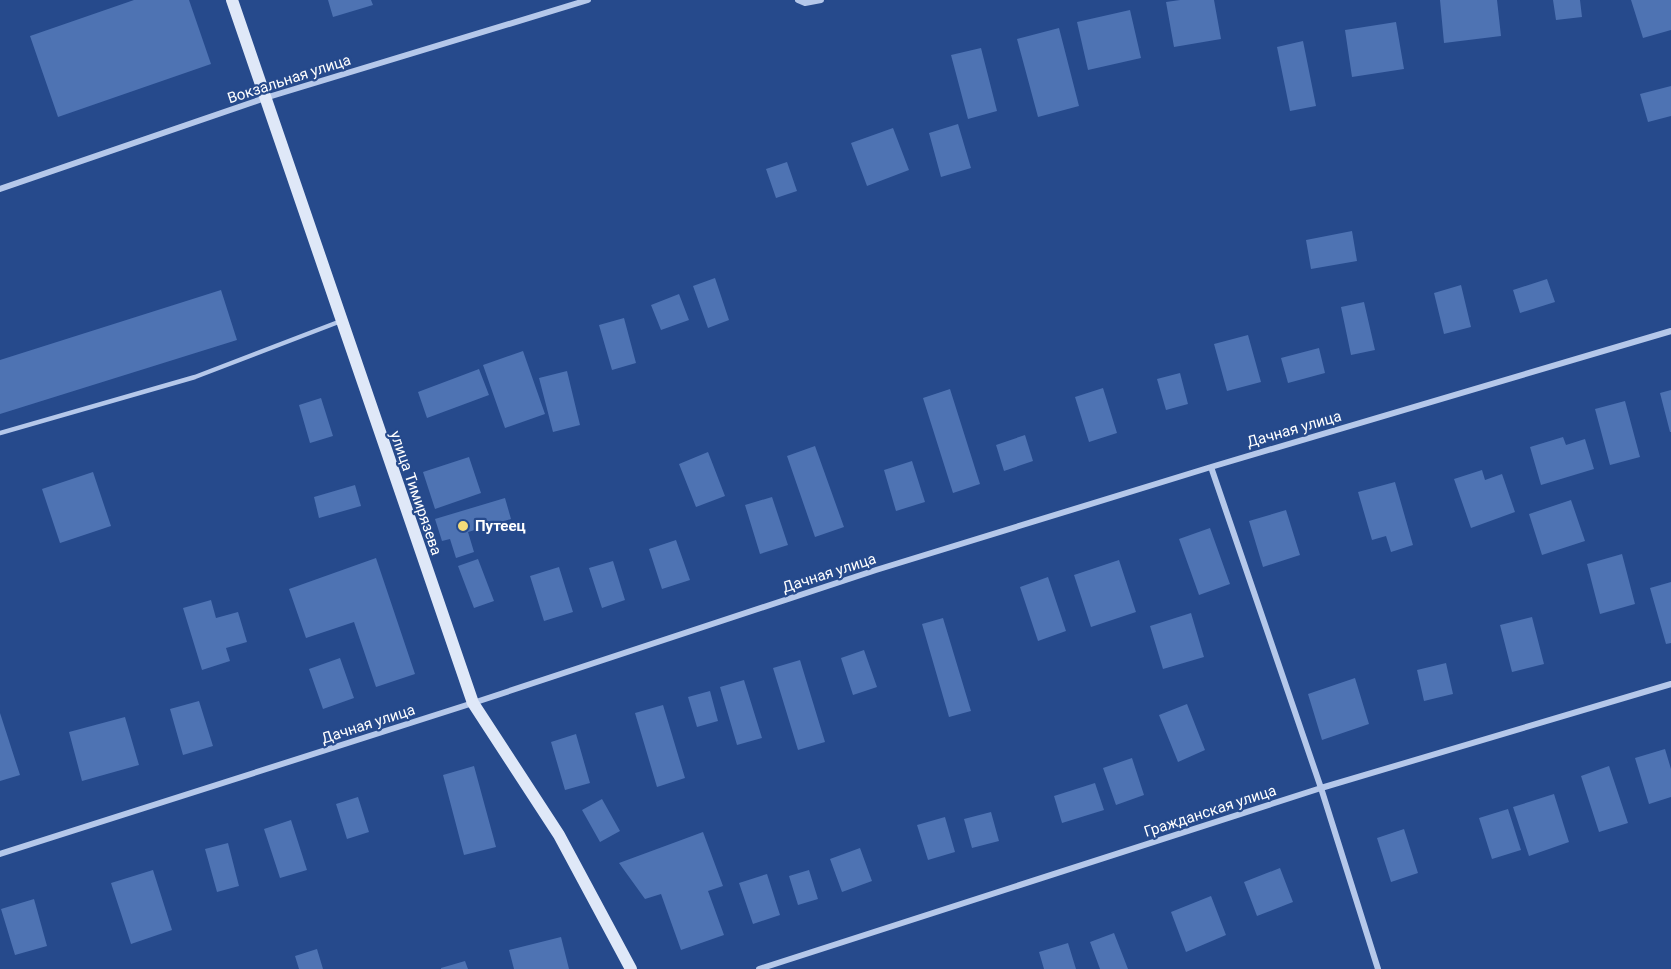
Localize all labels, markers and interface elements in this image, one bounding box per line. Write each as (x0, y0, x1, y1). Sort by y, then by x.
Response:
street label: Вокзальная улица (225, 51, 353, 107)
street label: Дачная улица (1245, 407, 1343, 451)
street label: улица Тимирязева (386, 429, 446, 557)
place label: Путеец (475, 517, 526, 535)
marker: Путеец (456, 519, 470, 533)
street label: Дачная улица (780, 549, 878, 597)
street label: Дачная улица (319, 700, 417, 748)
street label: Гражданская улица (1142, 781, 1278, 841)

